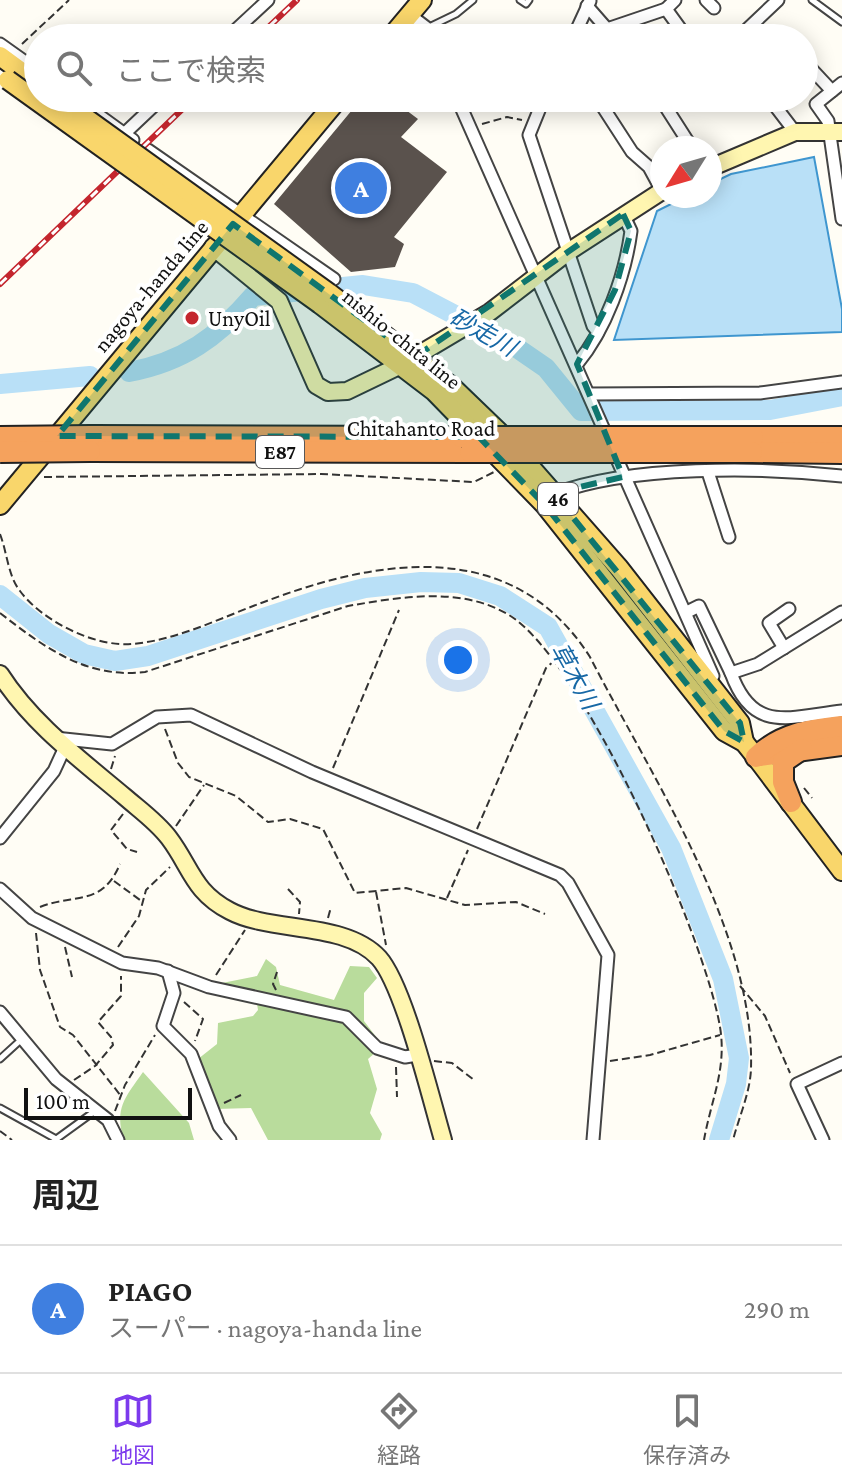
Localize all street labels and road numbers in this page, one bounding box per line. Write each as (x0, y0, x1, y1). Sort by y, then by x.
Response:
street label: nagoya-handa line (89, 215, 213, 357)
street label: nishio-chita line (338, 284, 466, 394)
street label: Chitahanto Road (347, 416, 496, 441)
road number: E87 (256, 436, 304, 468)
road number: 46 (538, 483, 578, 515)

